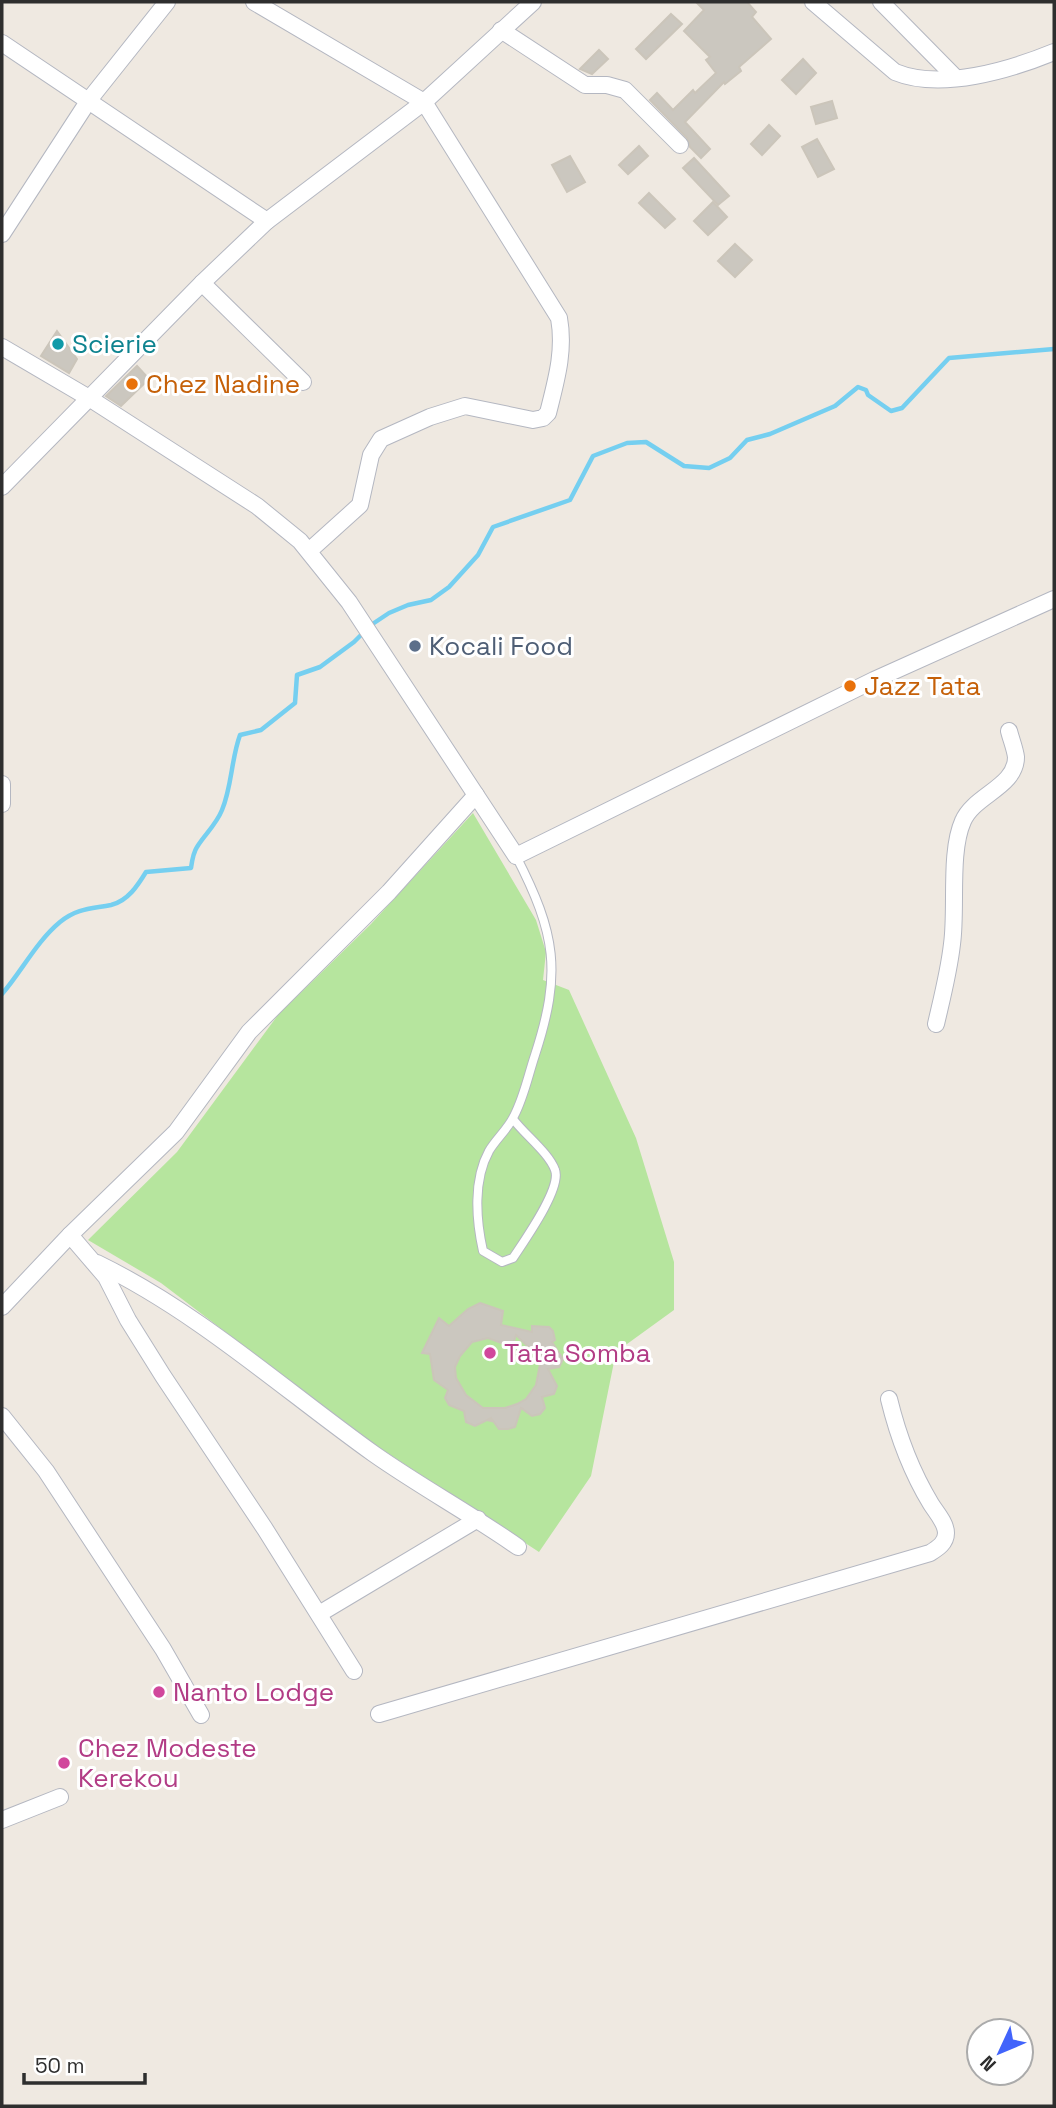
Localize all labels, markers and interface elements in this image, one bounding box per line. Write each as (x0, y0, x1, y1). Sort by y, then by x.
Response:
place label: Scierie (72, 327, 157, 361)
marker: Scierie (50, 336, 66, 352)
place label: Chez Nadine (146, 367, 300, 401)
marker: Chez Nadine (124, 376, 140, 392)
place label: Kocali Food (429, 629, 573, 663)
marker: Kocali Food (407, 638, 423, 654)
place label: Jazz Tata (864, 669, 981, 703)
marker: Jazz Tata (842, 678, 858, 694)
place label: Tata Somba (504, 1336, 651, 1370)
marker: Tata Somba (482, 1345, 498, 1361)
place label: Nanto Lodge (173, 1675, 334, 1709)
marker: Nanto Lodge (151, 1684, 167, 1700)
place label: Chez Modeste Kerekou (78, 1731, 257, 1795)
marker: Chez Modeste Kerekou (56, 1755, 72, 1771)
north arrow (965, 2017, 1035, 2087)
scale bar (24, 2042, 145, 2086)
text: N (975, 2050, 1002, 2077)
text: 50 m (35, 2052, 85, 2079)

